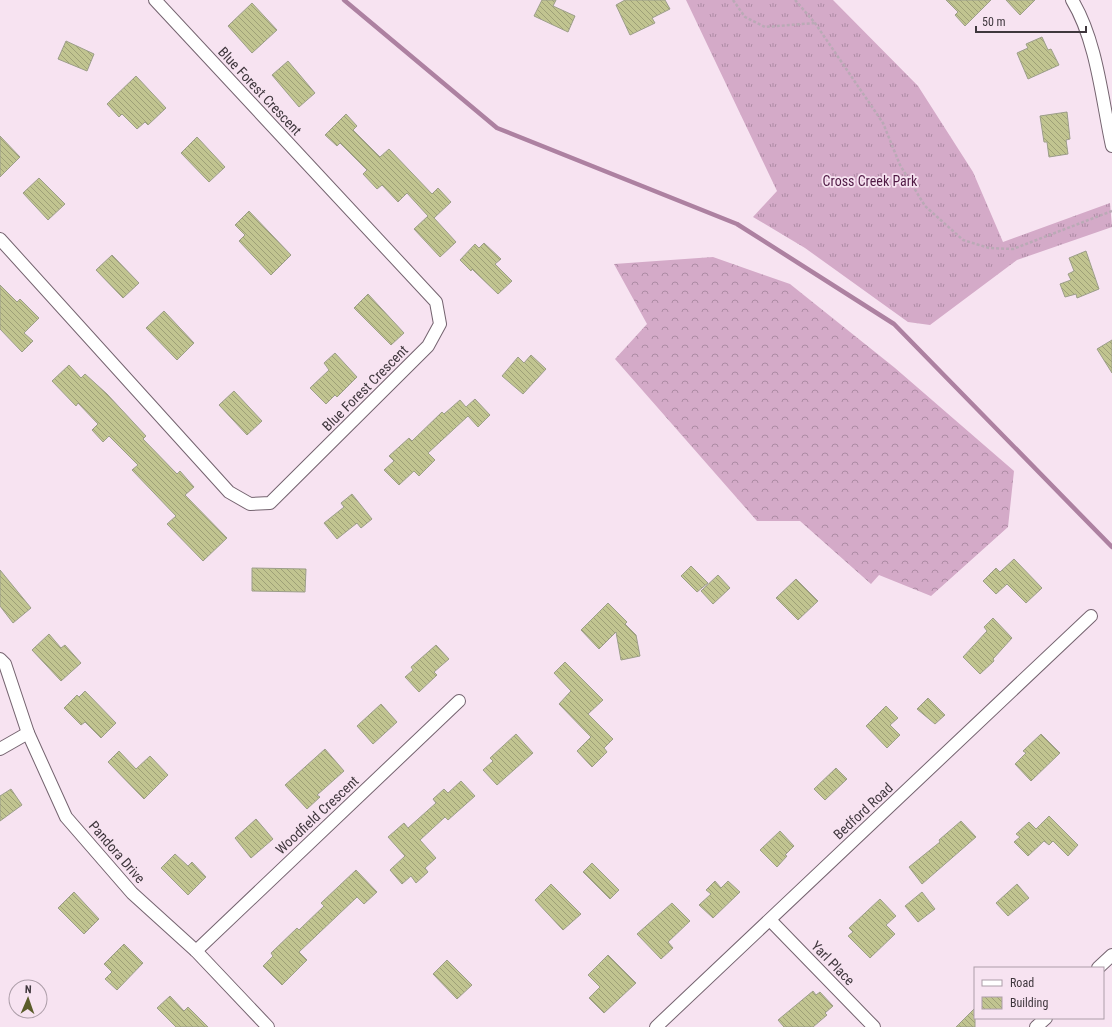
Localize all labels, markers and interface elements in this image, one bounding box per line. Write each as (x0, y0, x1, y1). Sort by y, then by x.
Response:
scale bar (976, 8, 1086, 34)
text: 50 m (982, 15, 1006, 29)
street label: Blue Forest Crescent (215, 44, 305, 138)
park label: Cross Creek Park (823, 173, 918, 189)
street label: Blue Forest Crescent (319, 342, 411, 434)
street label: Woodfield Crescent (272, 773, 362, 857)
street label: Bedford Road (830, 780, 896, 842)
street label: Pandora Drive (86, 818, 149, 887)
street label: Yarl Place (808, 938, 858, 989)
legend (974, 967, 1104, 1019)
text: Road (1010, 976, 1034, 990)
north arrow (8, 979, 48, 1019)
text: N (25, 983, 32, 996)
text: Building (1010, 996, 1048, 1010)

